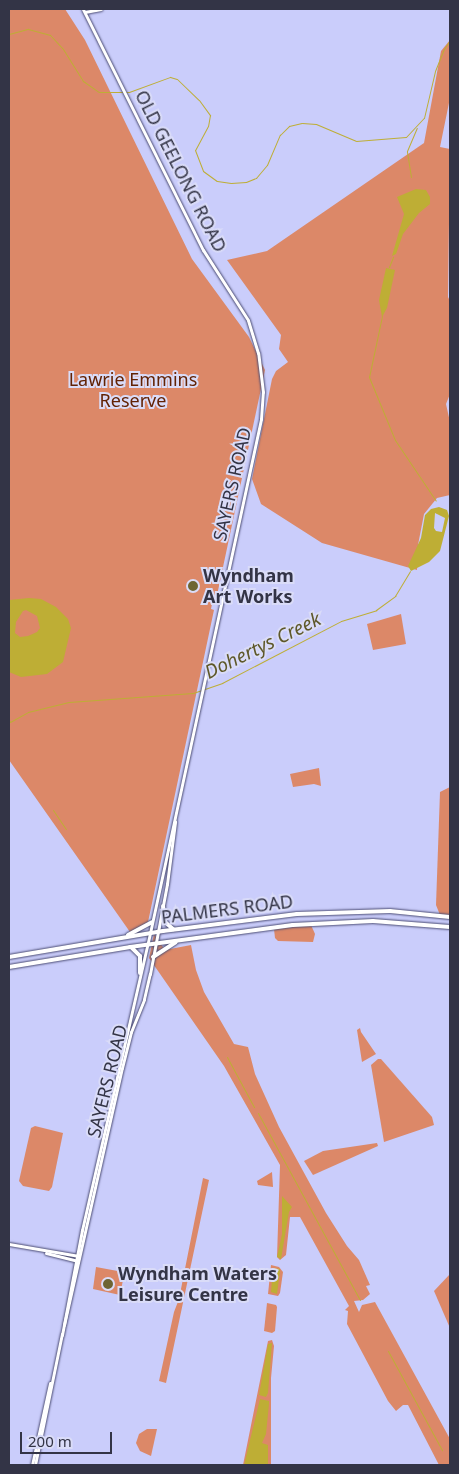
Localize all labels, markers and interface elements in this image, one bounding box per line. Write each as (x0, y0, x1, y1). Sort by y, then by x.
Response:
street label: OLD GEELONG ROAD (131, 87, 231, 255)
park label: Lawrie Emmins Reserve (69, 369, 197, 412)
street label: SAYERS ROAD (208, 425, 256, 543)
place label: Wyndham Art Works (203, 565, 294, 608)
marker: Wyndham Art Works (187, 580, 199, 592)
water label: Dohertys Creek (201, 608, 325, 684)
street label: PALMERS ROAD (160, 890, 294, 928)
street label: SAYERS ROAD (83, 1022, 131, 1140)
place label: Wyndham Waters Leisure Centre (118, 1263, 277, 1306)
marker: Wyndham Waters Leisure Centre (102, 1278, 114, 1290)
scale bar (22, 1422, 115, 1454)
text: 200 m (28, 1431, 72, 1451)

